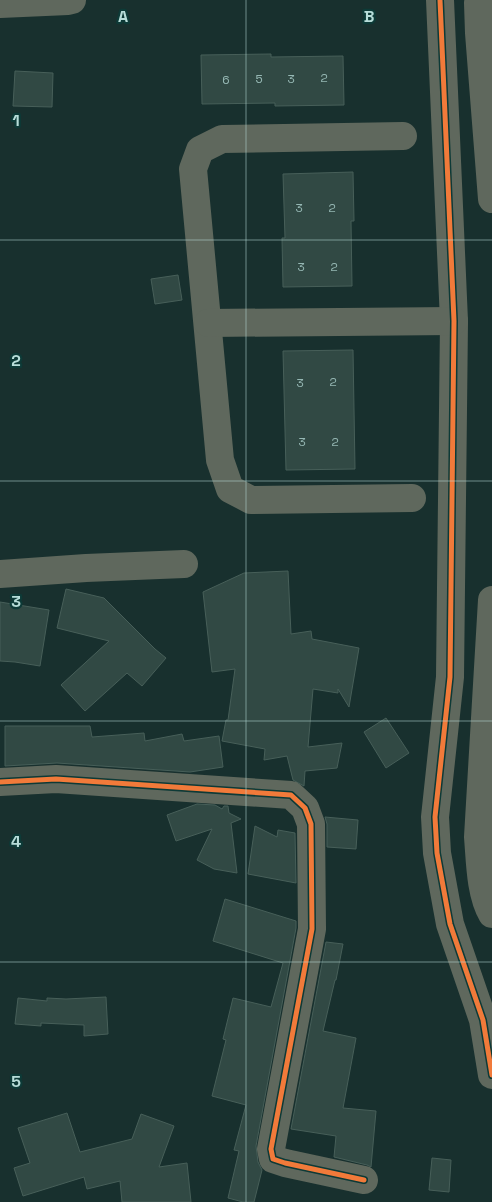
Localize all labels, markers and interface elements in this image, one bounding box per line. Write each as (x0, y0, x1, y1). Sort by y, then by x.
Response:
text: A (118, 6, 128, 27)
text: B (364, 6, 374, 27)
house number: 2 (320, 70, 328, 86)
house number: 5 (255, 71, 263, 87)
house number: 3 (287, 71, 295, 87)
house number: 6 (222, 72, 230, 88)
text: 1 (12, 110, 20, 131)
house number: 3 (295, 200, 303, 216)
house number: 2 (328, 200, 336, 216)
house number: 3 (297, 259, 305, 275)
house number: 2 (330, 259, 338, 275)
text: 2 (11, 350, 21, 371)
house number: 2 (329, 374, 337, 390)
house number: 3 (296, 375, 304, 391)
house number: 3 (298, 434, 306, 450)
house number: 2 (331, 434, 339, 450)
text: 3 (11, 591, 21, 612)
text: 4 (11, 831, 21, 852)
text: 5 (11, 1071, 21, 1092)

